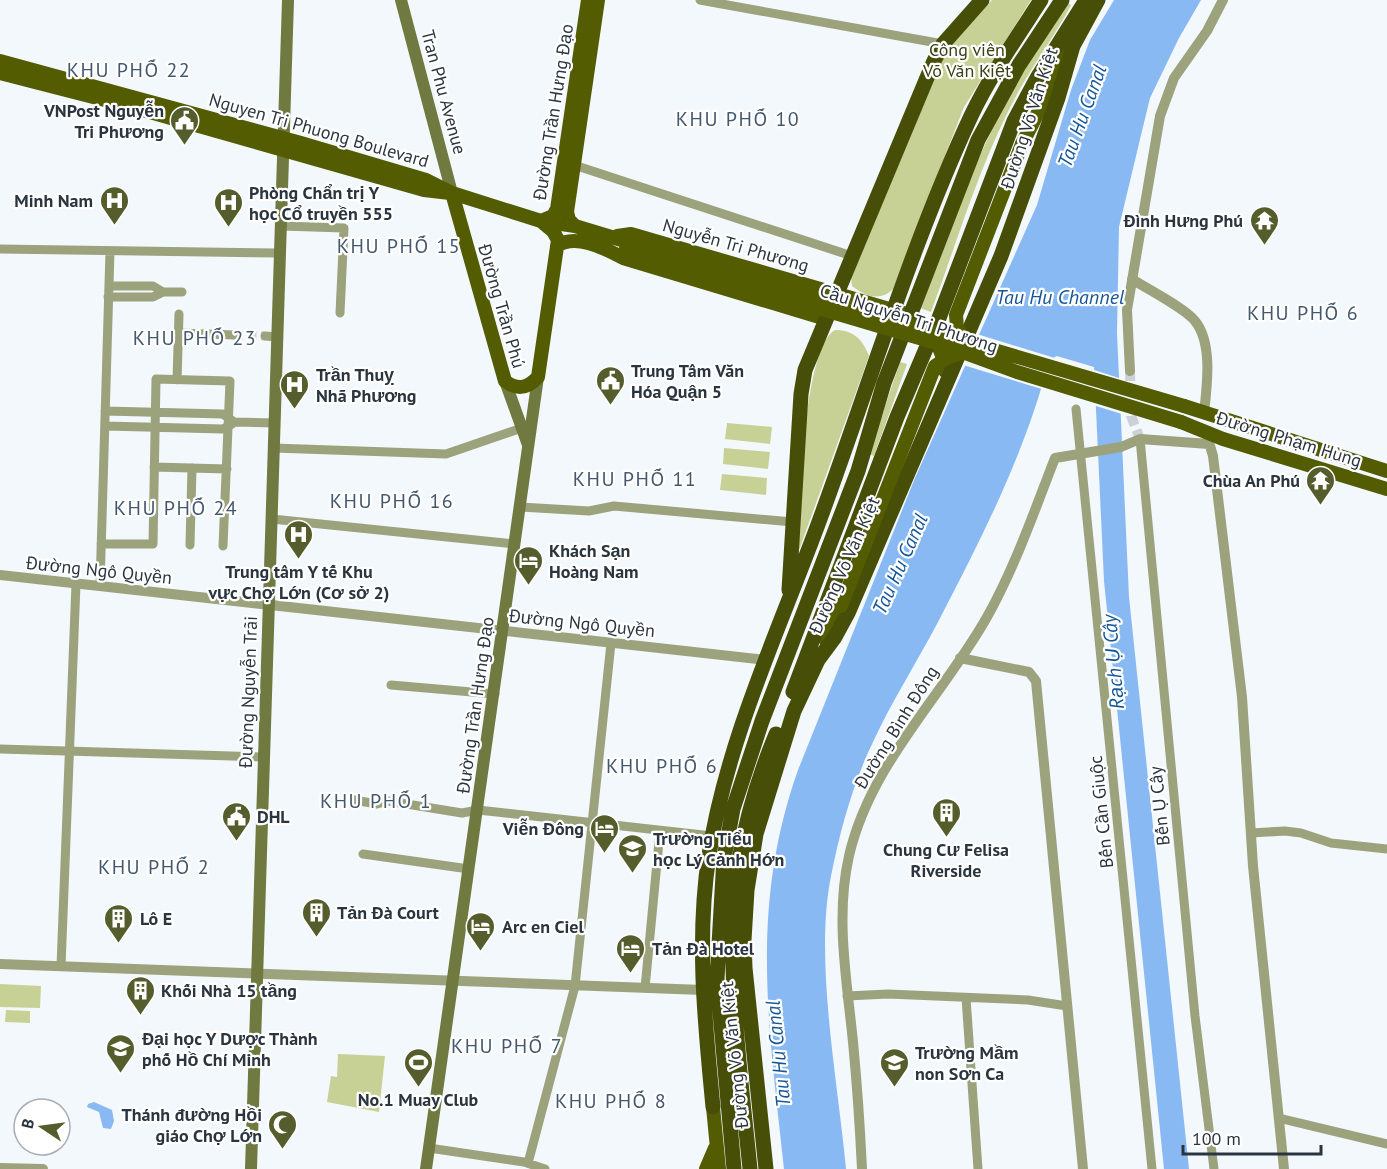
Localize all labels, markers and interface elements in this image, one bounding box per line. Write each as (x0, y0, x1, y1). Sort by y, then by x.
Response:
street label: Đường Trần Hưng Đạo (528, 22, 578, 203)
street label: Tran Phu Avenue (416, 27, 472, 157)
park label: Công viên Võ Văn Kiệt (922, 38, 1011, 82)
street label: Đường Võ Văn Kiệt (995, 44, 1063, 193)
district label: KHU PHỐ 22 (67, 57, 191, 83)
water label: Tau Hu Canal (1051, 61, 1113, 171)
street label: Nguyen Tri Phuong Boulevard (206, 88, 432, 172)
place label: VNPost Nguyễn Tri Phương (43, 99, 164, 143)
public building icon: VNPost Nguyễn Tri Phương (169, 104, 201, 146)
district label: KHU PHỐ 10 (676, 106, 800, 132)
place label: Phòng Chẩn trị Y học Cổ truyền 555 (249, 181, 393, 225)
hospital icon: Minh Nam (98, 184, 130, 226)
hospital icon: Phòng Chẩn trị Y học Cổ truyền 555 (212, 186, 244, 228)
place label: Minh Nam (14, 189, 93, 212)
temple icon: Đình Hưng Phú (1248, 204, 1280, 246)
place label: Đình Hưng Phú (1122, 209, 1243, 232)
street label: Nguyễn Tri Phương (660, 213, 812, 277)
district label: KHU PHỐ 15 (337, 233, 461, 259)
street label: Đường Trần Phú (473, 240, 531, 371)
street label: Cầu Nguyễn Tri Phương (817, 278, 1001, 358)
water label: Tau Hu Channel (996, 284, 1125, 310)
district label: KHU PHỐ 6 (1247, 300, 1359, 326)
district label: KHU PHỐ 23 (133, 325, 257, 351)
place label: Trung Tâm Văn Hóa Quận 5 (631, 359, 744, 403)
place label: Trần Thuỵ Nhã Phương (316, 363, 417, 407)
public building icon: Trung Tâm Văn Hóa Quận 5 (594, 364, 626, 406)
hospital icon: Trần Thuỵ Nhã Phương (279, 368, 311, 410)
street label: Đường Phạm Hùng (1213, 406, 1364, 472)
temple icon: Chùa An Phú (1305, 464, 1337, 506)
district label: KHU PHỐ 11 (573, 466, 697, 492)
place label: Chùa An Phú (1203, 469, 1300, 492)
district label: KHU PHỐ 16 (330, 488, 454, 514)
street label: Đường Võ Văn Kiệt (803, 493, 885, 638)
district label: KHU PHỐ 24 (114, 495, 238, 521)
water label: Tau Hu Canal (866, 509, 934, 618)
hospital icon: Trung tâm Y tế Khu vực Chợ Lớn (Cơ sở 2) (283, 518, 315, 560)
place label: Khách Sạn Hoàng Nam (549, 539, 639, 583)
hotel icon: Khách Sạn Hoàng Nam (512, 544, 544, 586)
street label: Đường Ngô Quyền (24, 551, 173, 589)
place label: Trung tâm Y tế Khu vực Chợ Lớn (Cơ sở 2) (208, 560, 389, 604)
street label: Đường Ngô Quyền (507, 604, 656, 642)
water label: Rạch Ụ Cây (1096, 612, 1130, 711)
street label: Đường Trần Hưng Đạo (451, 615, 499, 796)
street label: Đường Nguyễn Trãi (234, 616, 262, 769)
street label: Đường Bình Đông (848, 661, 943, 794)
district label: KHU PHỐ 6 (606, 753, 718, 779)
street label: Bến Cần Giuộc (1084, 755, 1118, 869)
street label: Bến Ụ Cây (1143, 765, 1175, 847)
district label: KHU PHỐ 1 (320, 788, 432, 814)
building icon: Chung Cư Felisa Riverside (930, 796, 962, 838)
public building icon: DHL (220, 800, 252, 842)
place label: DHL (257, 805, 290, 828)
hotel icon: Viễn Đông (589, 812, 621, 854)
place label: Viễn Đông (502, 817, 584, 840)
place label: Trường Tiểu học Lý Cảnh Hớn (653, 827, 784, 871)
school or university icon: Trường Tiểu học Lý Cảnh Hớn (616, 832, 648, 874)
place label: Chung Cư Felisa Riverside (883, 838, 1009, 882)
district label: KHU PHỐ 2 (98, 854, 210, 880)
building icon: Tản Đà Court (300, 896, 332, 938)
place label: Tản Đà Court (337, 901, 440, 924)
building icon: Lô E (103, 902, 135, 944)
place label: Lô E (140, 907, 172, 930)
hotel icon: Arc en Ciel (465, 910, 497, 952)
place label: Arc en Ciel (502, 915, 584, 938)
hotel icon: Tản Đà Hotel (615, 932, 647, 974)
place label: Tản Đà Hotel (652, 937, 755, 960)
building icon: Khối Nhà 15 tầng (124, 974, 156, 1016)
place label: Khối Nhà 15 tầng (161, 979, 297, 1002)
street label: Đường Võ Văn Kiệt (715, 980, 753, 1131)
water label: Tau Hu Canal (759, 999, 797, 1109)
place label: Đại học Y Dược Thành phố Hồ Chí Minh (141, 1027, 318, 1071)
school or university icon: Đại học Y Dược Thành phố Hồ Chí Minh (105, 1032, 137, 1074)
district label: KHU PHỐ 7 (451, 1033, 563, 1059)
place label: Trường Mầm non Sơn Ca (915, 1041, 1018, 1085)
sports icon: No.1 Muay Club (402, 1046, 434, 1088)
school or university icon: Trường Mầm non Sơn Ca (878, 1046, 910, 1088)
place label: No.1 Muay Club (358, 1088, 479, 1111)
district label: KHU PHỐ 8 (555, 1088, 667, 1114)
north arrow (12, 1097, 72, 1157)
place label: Thánh đường Hồi giáo Chợ Lớn (122, 1103, 262, 1147)
mosque icon: Thánh đường Hồi giáo Chợ Lớn (267, 1108, 299, 1150)
text: B (17, 1117, 38, 1130)
scale bar (1183, 1118, 1321, 1156)
text: 100 m (1192, 1127, 1241, 1150)

